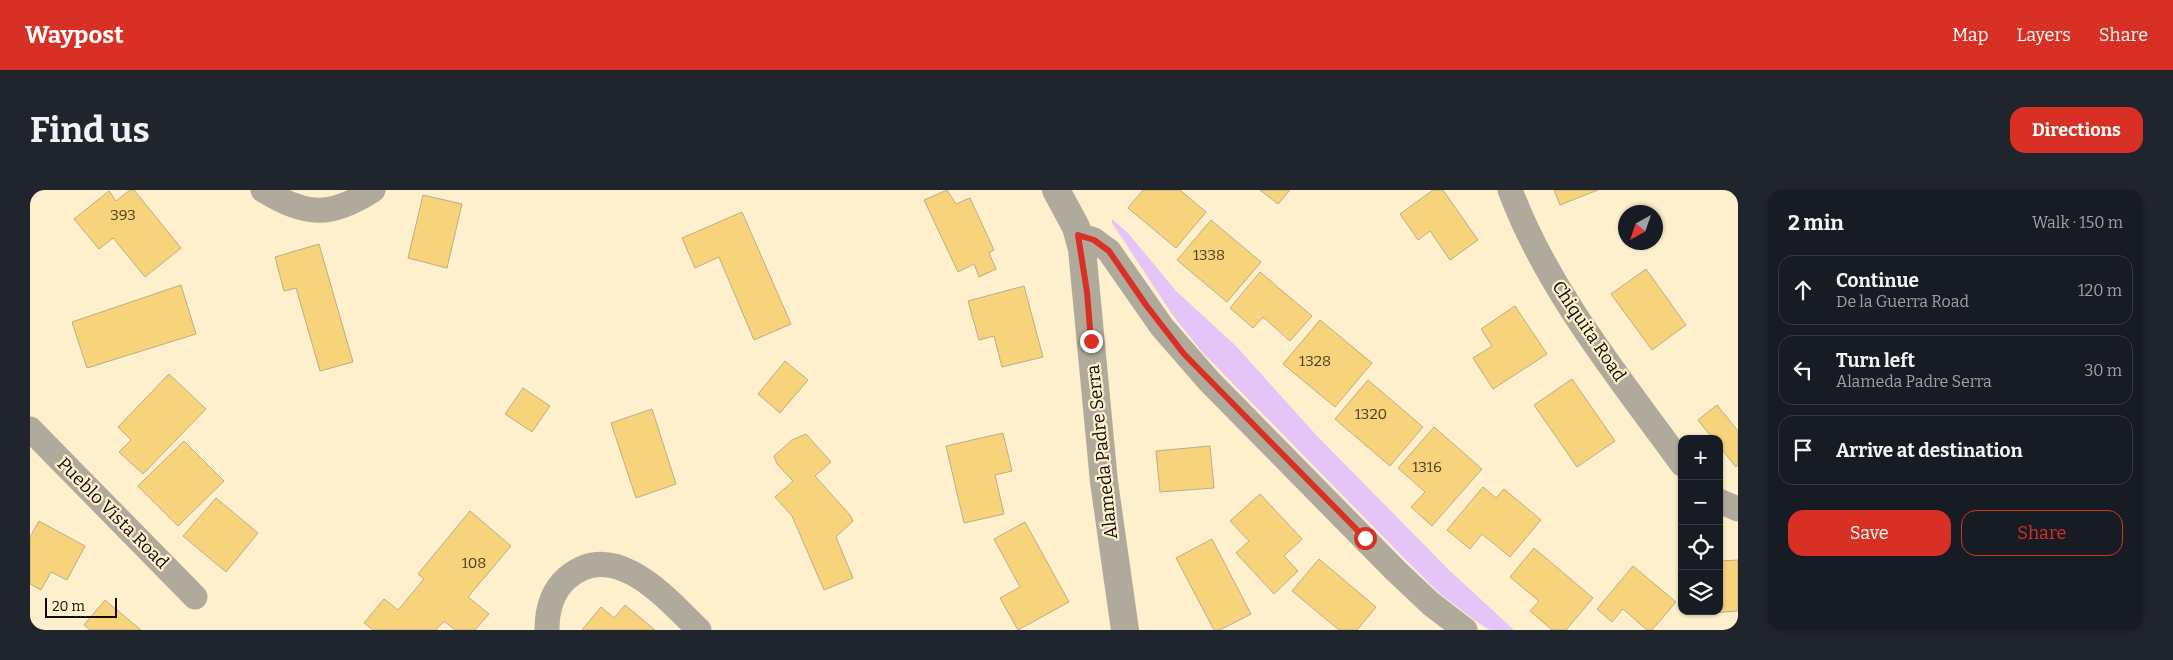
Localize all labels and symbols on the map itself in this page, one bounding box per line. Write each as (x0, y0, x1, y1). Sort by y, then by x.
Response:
north arrow (1618, 205, 1663, 250)
house number: 393 (110, 206, 136, 224)
house number: 1338 (1193, 246, 1225, 264)
street label: Chiquita Road (1547, 276, 1631, 386)
route end (1080, 330, 1103, 353)
house number: 1328 (1299, 352, 1331, 370)
street label: Alameda Padre Serra (1082, 364, 1122, 540)
house number: 1320 (1355, 405, 1387, 423)
street label: Pueblo Vista Road (53, 453, 174, 574)
house number: 1316 (1412, 458, 1442, 476)
route start (1354, 527, 1377, 550)
house number: 108 (462, 554, 486, 572)
scale bar (45, 595, 118, 618)

